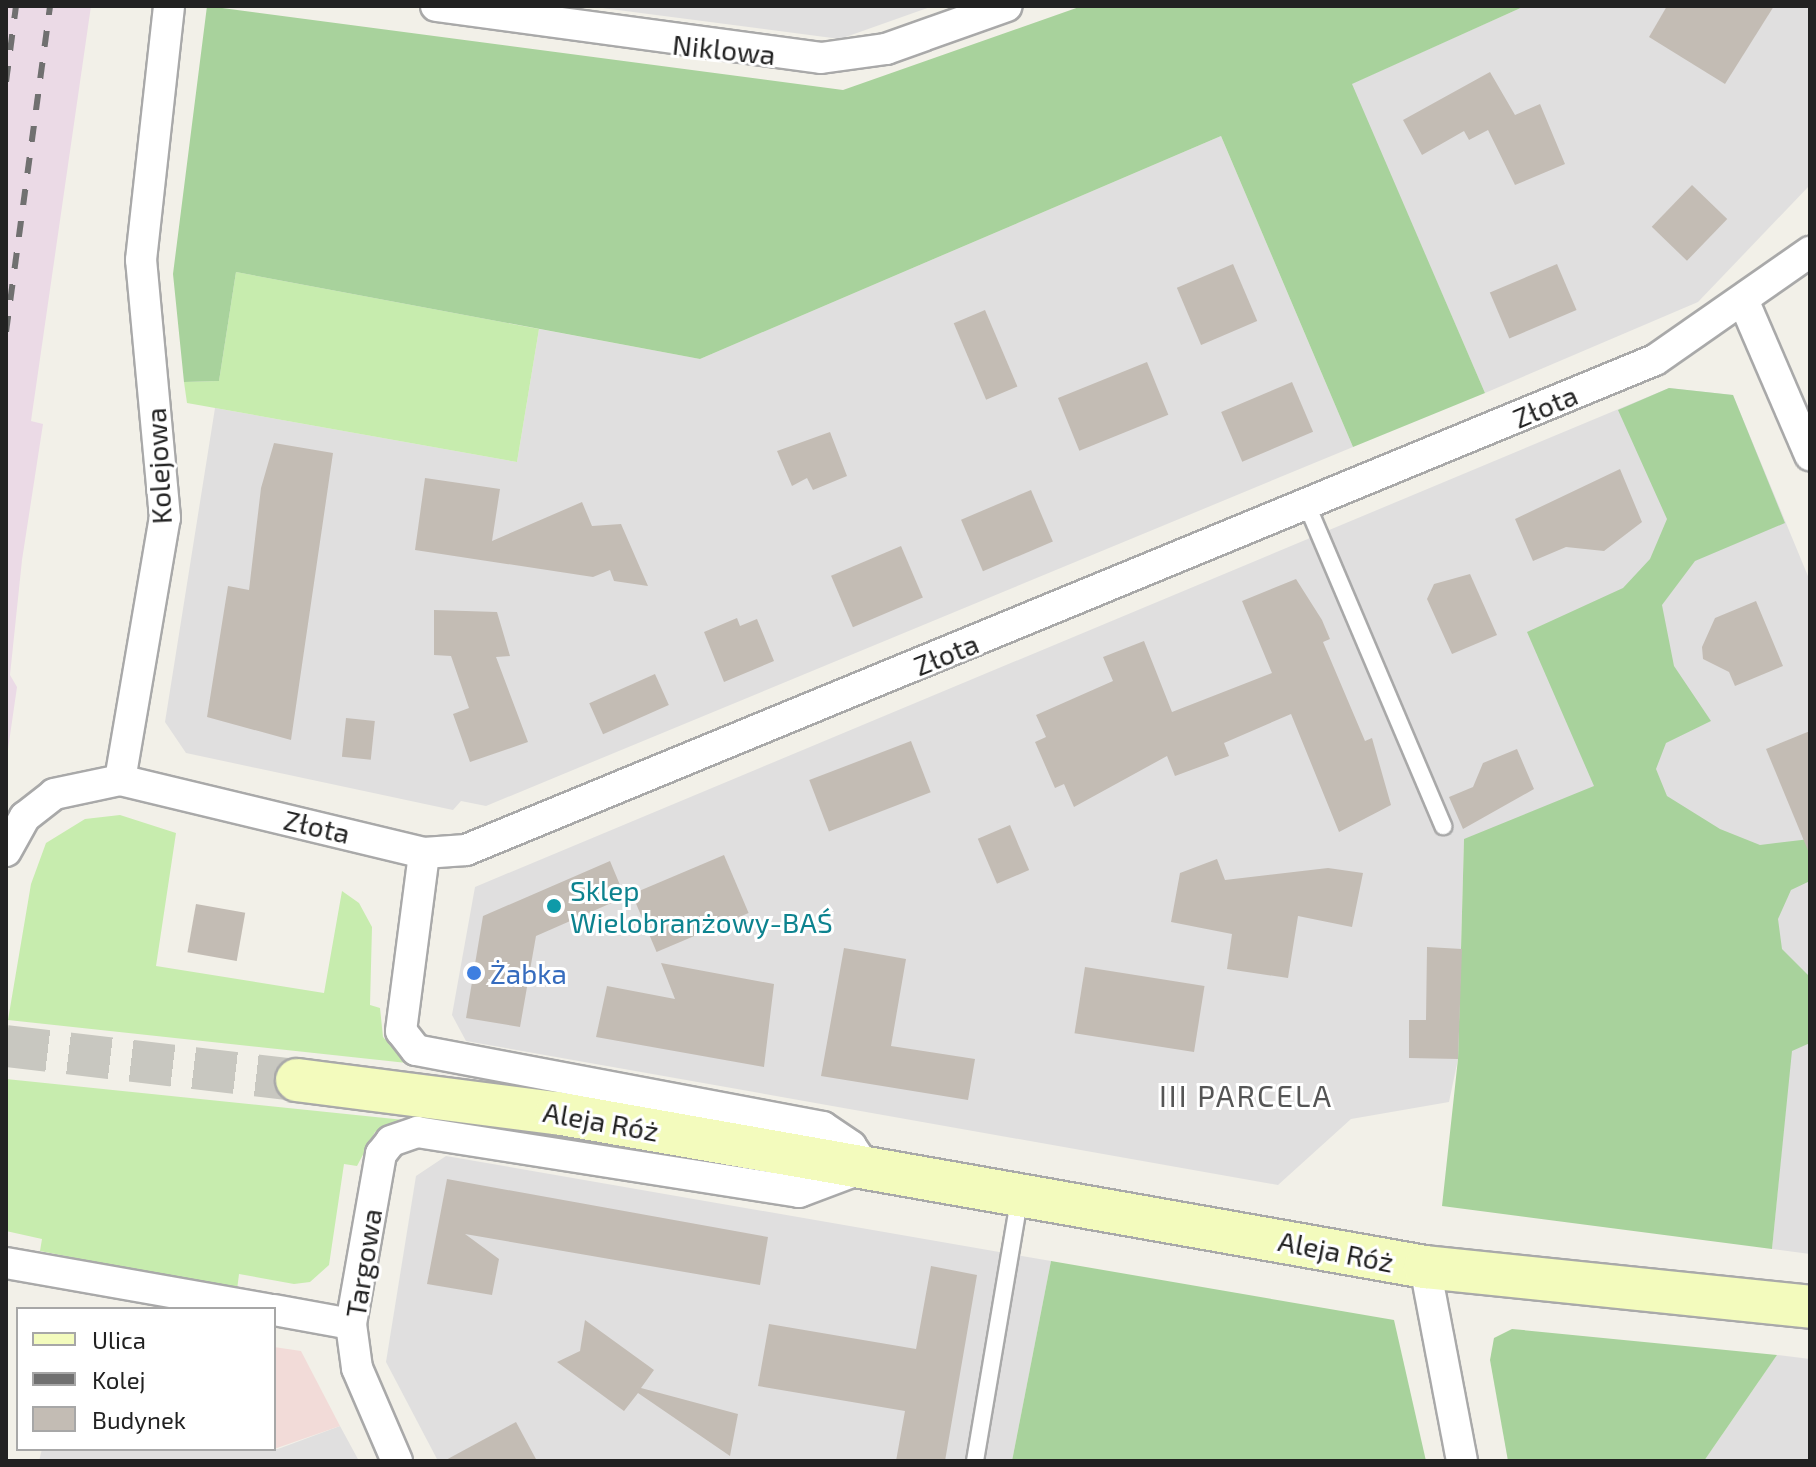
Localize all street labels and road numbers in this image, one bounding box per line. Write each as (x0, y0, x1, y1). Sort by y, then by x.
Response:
street label: Niklowa (671, 27, 777, 71)
street label: Złota (1508, 377, 1582, 435)
street label: Kolejowa (138, 407, 178, 525)
street label: Złota (909, 626, 983, 682)
street label: Złota (281, 802, 353, 850)
street label: Aleja Róż (541, 1094, 661, 1148)
street label: Targowa (338, 1206, 388, 1320)
street label: Aleja Róż (1276, 1223, 1396, 1279)

